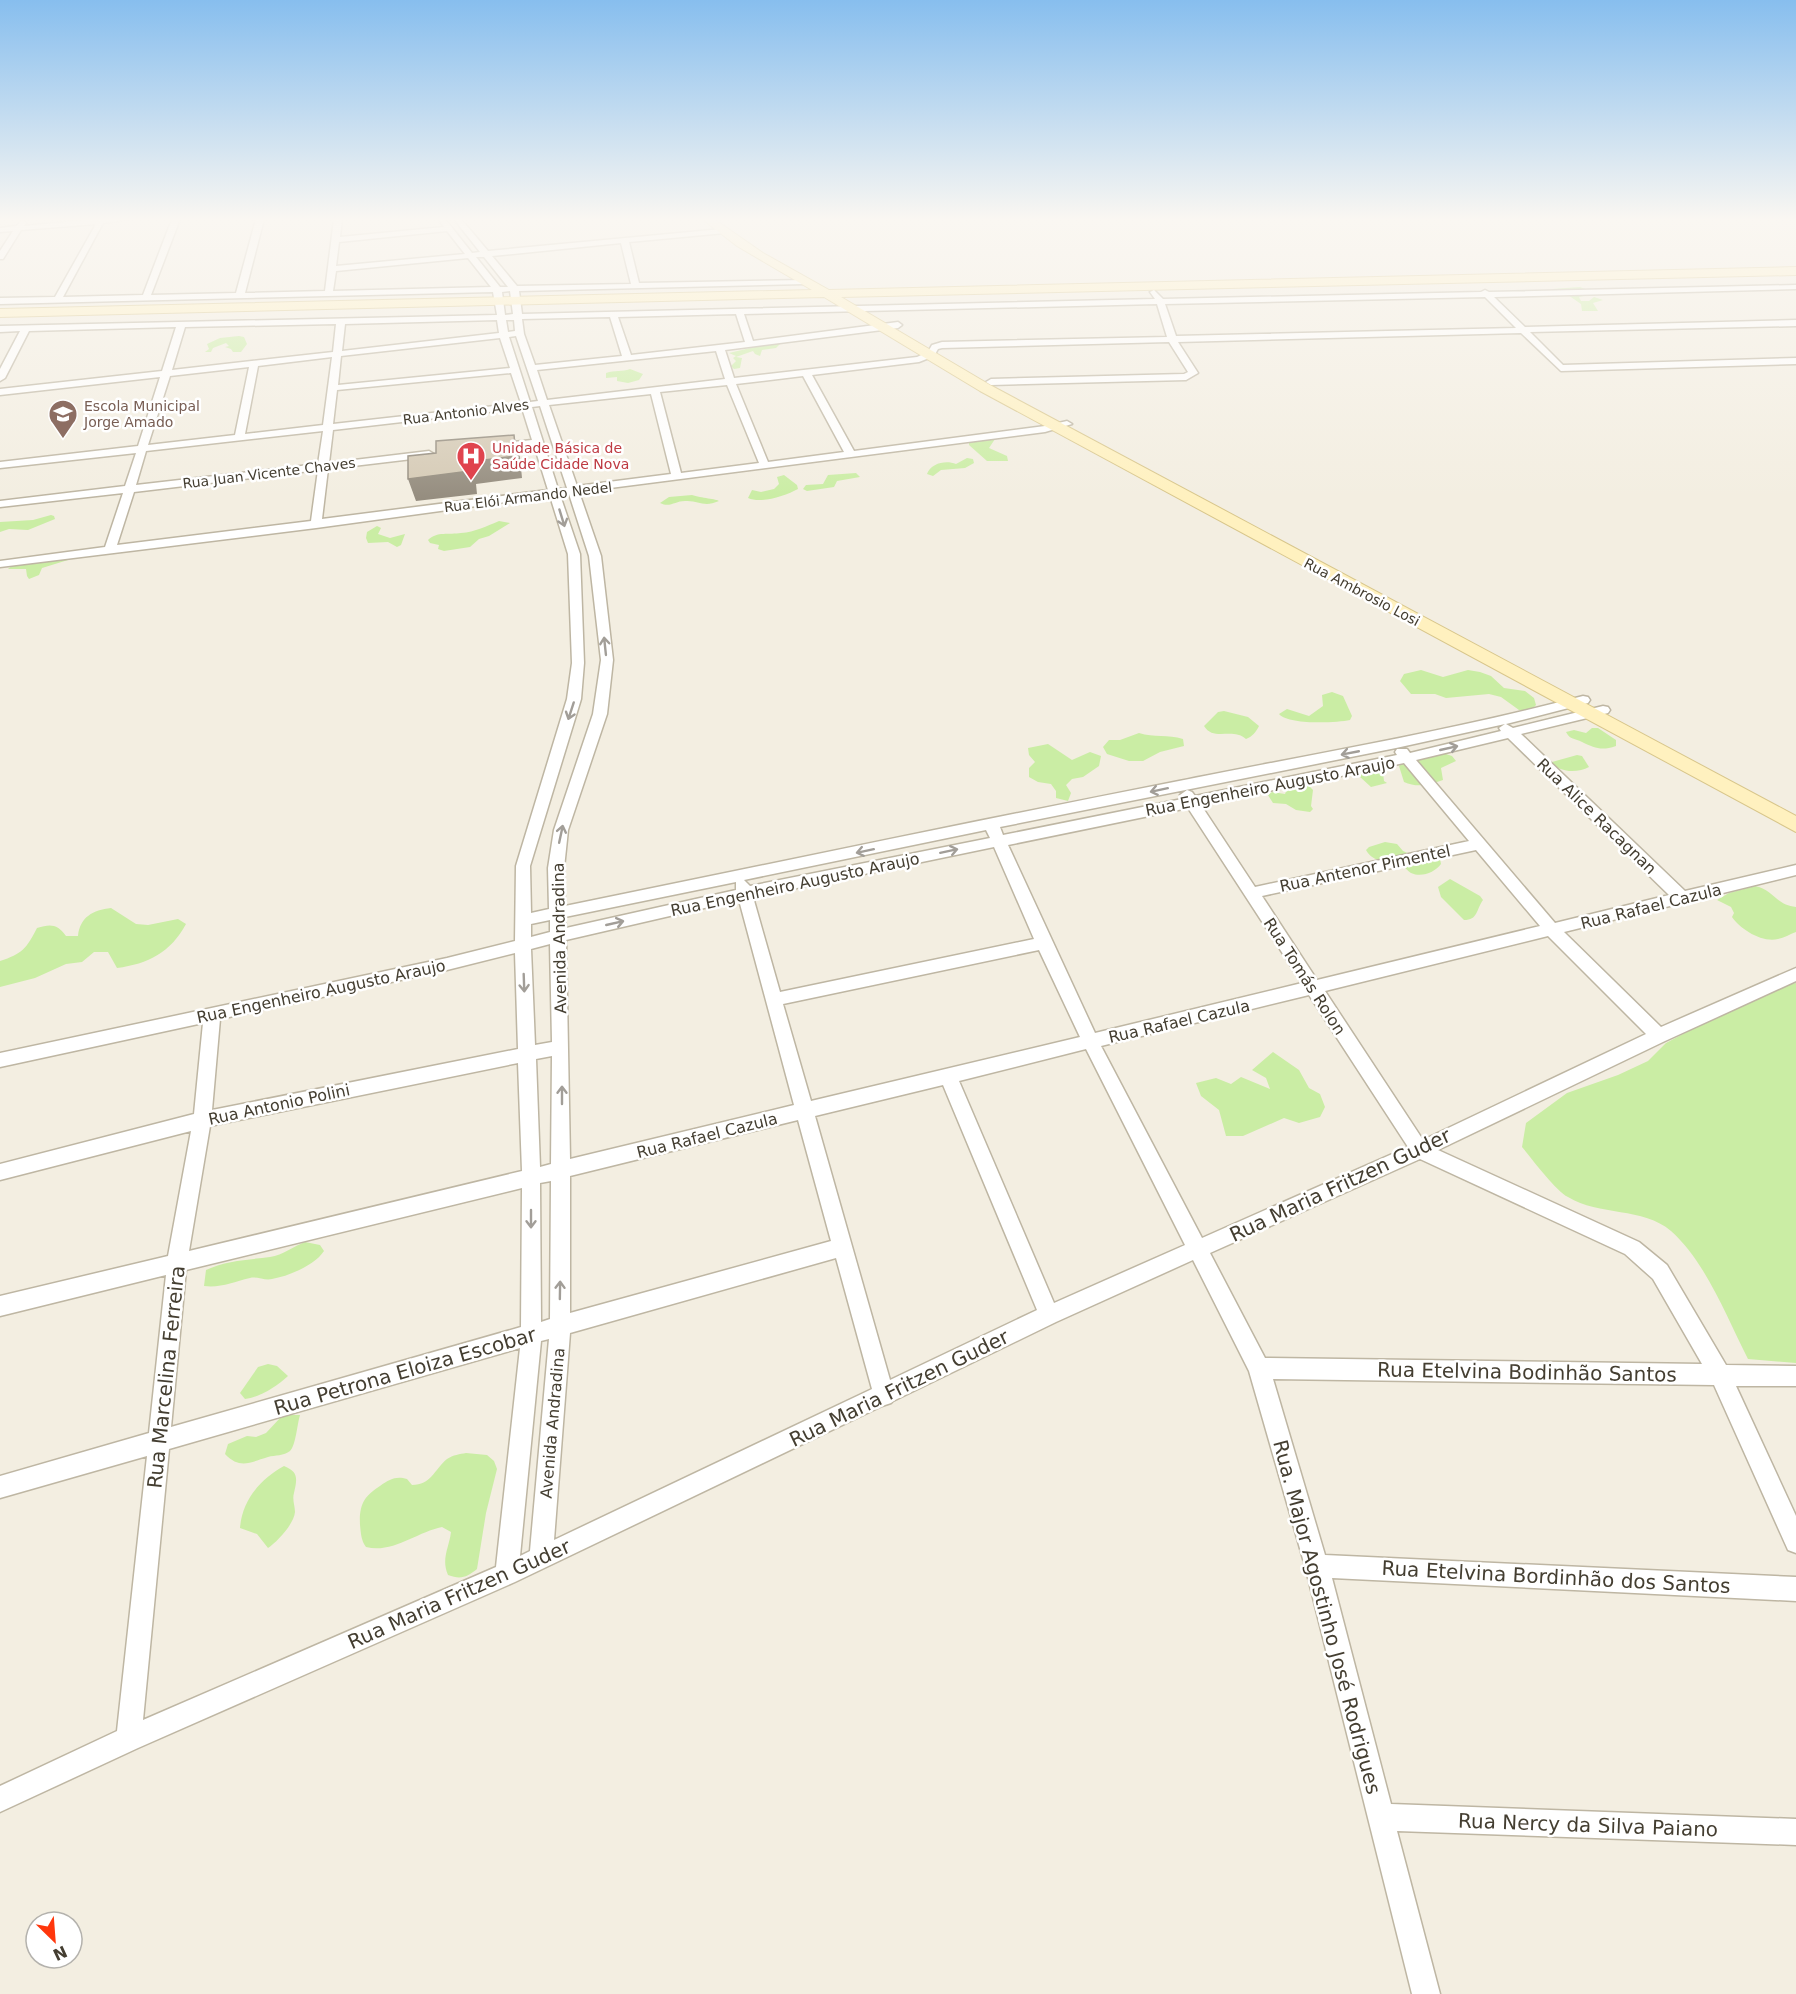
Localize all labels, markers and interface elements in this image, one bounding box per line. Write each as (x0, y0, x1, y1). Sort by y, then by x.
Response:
street label: Rua Antonio Alves (402, 396, 530, 428)
school or university icon: Escola Municipal Jorge Amado (47, 398, 79, 440)
place label: Escola Municipal Jorge Amado (83, 398, 200, 430)
hospital icon: Unidade Básica de Saúde Cidade Nova (455, 440, 487, 482)
place label: Unidade Básica de Saúde Cidade Nova (492, 440, 629, 472)
street label: Rua Juan Vicente Chaves (182, 454, 356, 492)
street label: Rua Elói Armando Nedel (443, 479, 613, 515)
one-way arrow (558, 508, 569, 527)
street label: Rua Ambrosio Losi (1301, 555, 1423, 629)
one-way arrow (599, 636, 610, 656)
one-way arrow (564, 701, 575, 720)
one-way arrow (1439, 742, 1458, 754)
one-way arrow (1341, 748, 1360, 759)
street label: Rua Engenheiro Augusto Araujo (1144, 753, 1397, 820)
street label: Rua Alice Racagnan (1533, 755, 1660, 878)
one-way arrow (1149, 784, 1168, 796)
one-way arrow (556, 825, 568, 844)
street label: Rua Antenor Pimentel (1278, 841, 1452, 896)
one-way arrow (939, 845, 958, 856)
one-way arrow (856, 846, 875, 857)
street label: Rua Engenheiro Augusto Araujo (669, 849, 921, 920)
street label: Avenida Andradina (549, 862, 570, 1014)
street label: Rua Rafael Cazula (1579, 880, 1724, 933)
street label: Rua Tomás Rolon (1260, 914, 1349, 1038)
one-way arrow (605, 916, 624, 928)
street label: Rua Engenheiro Augusto Araujo (195, 956, 447, 1027)
one-way arrow (519, 972, 530, 992)
street label: Rua Rafael Cazula (1107, 996, 1252, 1047)
street label: Rua Antonio Polini (207, 1080, 352, 1129)
one-way arrow (556, 1086, 567, 1106)
street label: Rua Rafael Cazula (635, 1109, 780, 1162)
street label: Rua Maria Fritzen Guder (1226, 1123, 1455, 1247)
one-way arrow (525, 1209, 537, 1229)
street label: Rua Marcelina Ferreira (142, 1264, 190, 1490)
one-way arrow (555, 1281, 566, 1301)
street label: Rua Petrona Eloiza Escobar (271, 1322, 540, 1420)
street label: Rua Maria Fritzen Guder (785, 1324, 1013, 1452)
street label: Avenida Andradina (536, 1347, 569, 1499)
street label: Rua Etelvina Bodinhão Santos (1377, 1357, 1677, 1387)
street label: Rua. Major Agostinho José Rodrigues (1268, 1437, 1386, 1797)
street label: Rua Maria Fritzen Guder (344, 1534, 575, 1654)
street label: Rua Etelvina Bordinhão dos Santos (1381, 1556, 1731, 1598)
street label: Rua Nercy da Silva Paiano (1458, 1808, 1718, 1842)
north arrow (24, 1910, 84, 1970)
text: N (50, 1942, 70, 1965)

